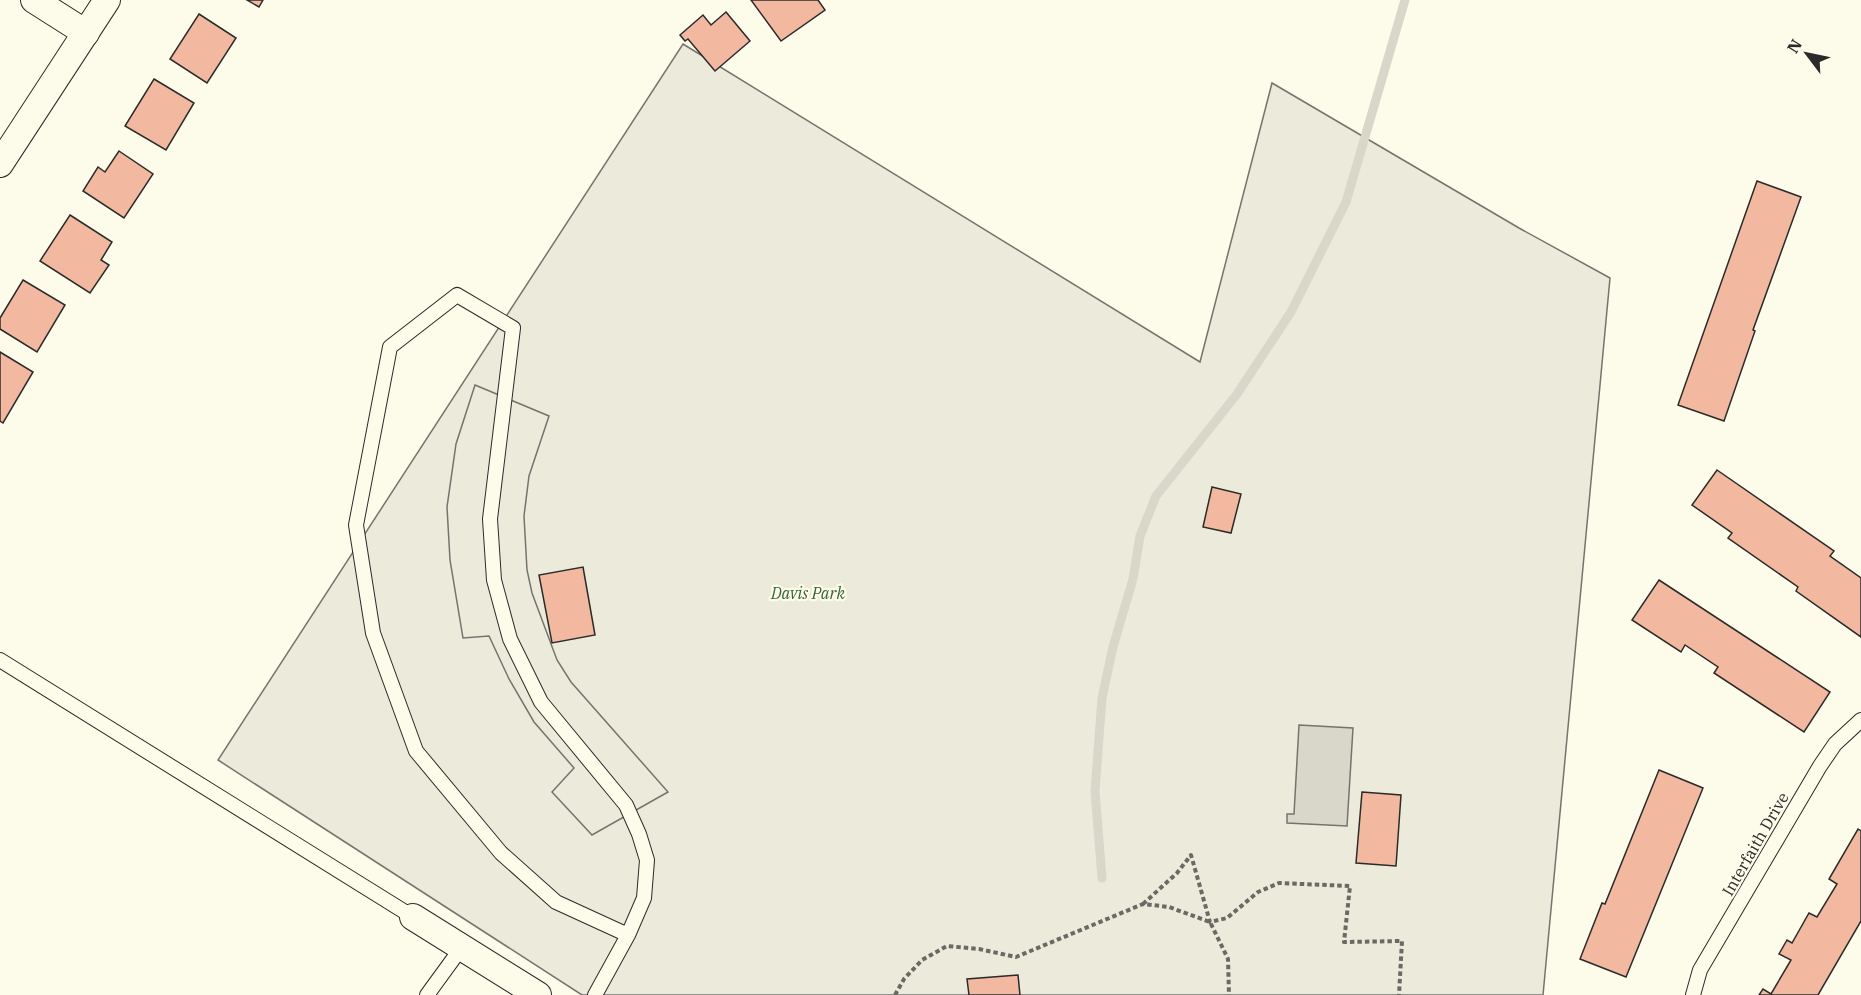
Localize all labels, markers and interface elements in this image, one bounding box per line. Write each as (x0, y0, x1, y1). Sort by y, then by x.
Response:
north arrow (1777, 24, 1837, 84)
text: N (1782, 35, 1806, 57)
park label: Davis Park (770, 583, 846, 603)
street label: Interfaith Drive (1717, 789, 1793, 899)

